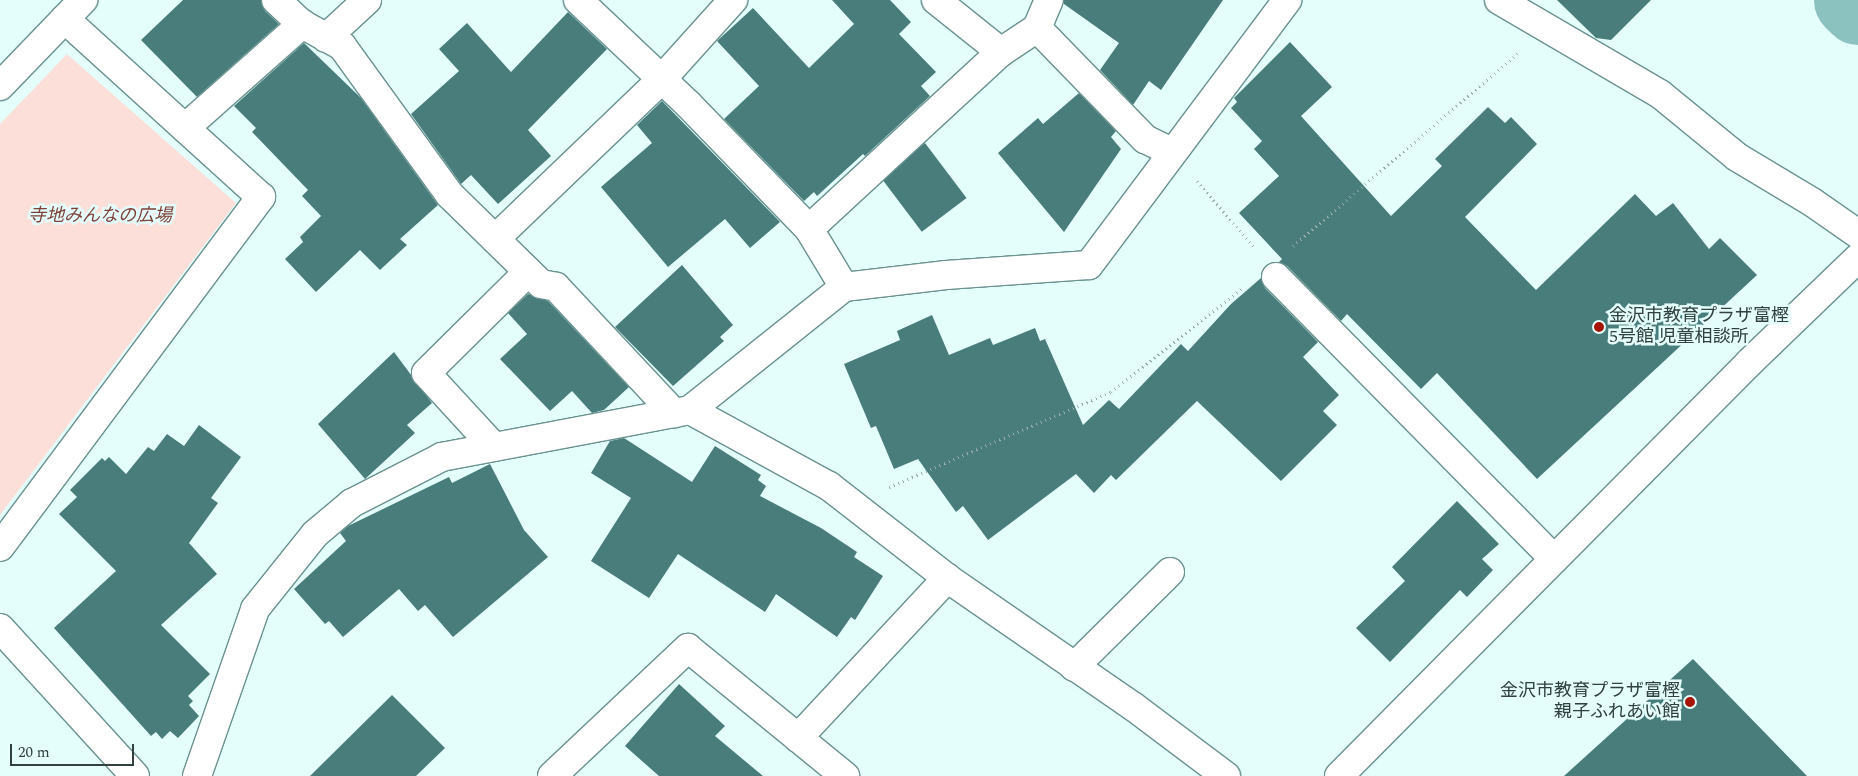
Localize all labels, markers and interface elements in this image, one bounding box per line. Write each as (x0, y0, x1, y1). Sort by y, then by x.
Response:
park label: 寺地みんなの広場 (28, 205, 172, 227)
place label: 金沢市教育プラザ富樫 5号館 児童相談所 (1609, 306, 1789, 348)
marker: 金沢市教育プラザ富樫 5号館 児童相談所 (1593, 321, 1605, 333)
place label: 金沢市教育プラザ富樫 親子ふれあい館 (1500, 681, 1680, 724)
marker: 金沢市教育プラザ富樫 親子ふれあい館 (1684, 696, 1696, 708)
scale bar (12, 734, 136, 766)
text: 20 m (18, 741, 50, 764)

